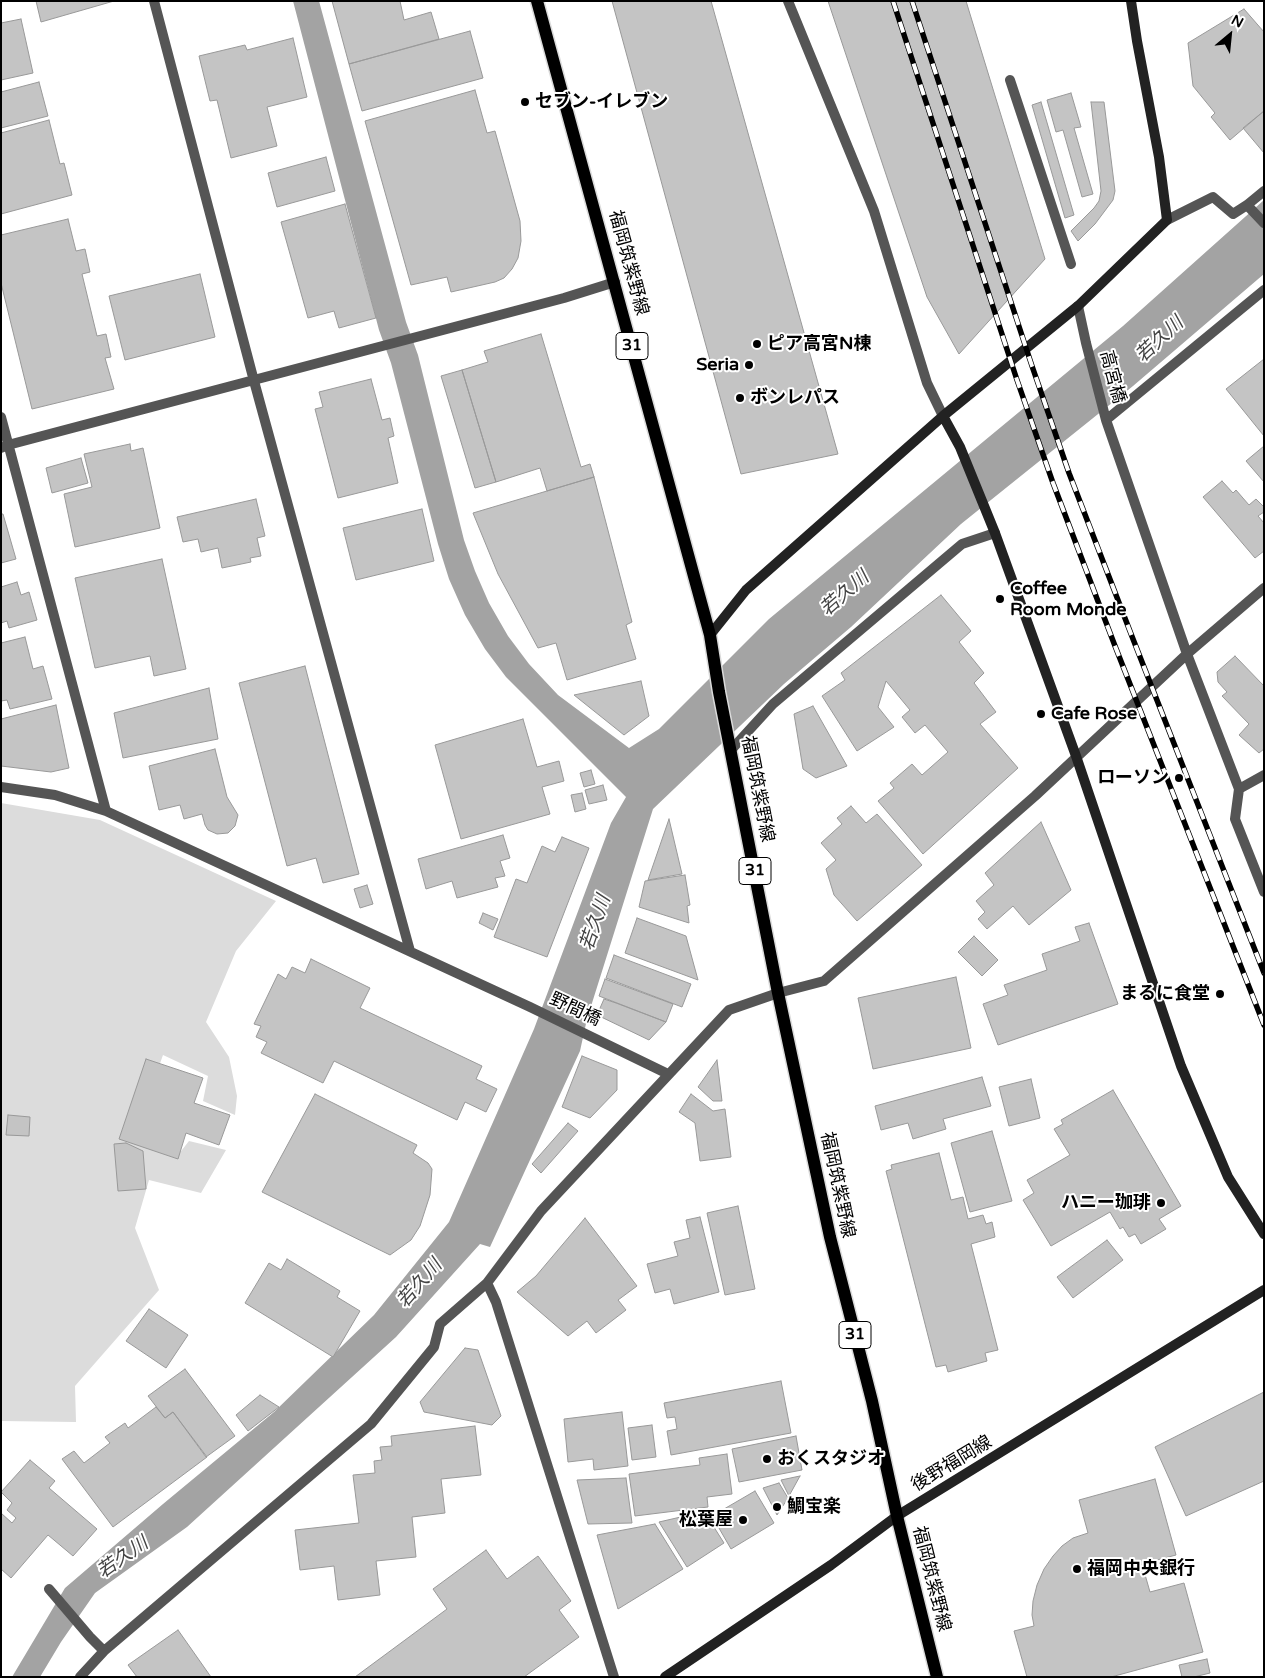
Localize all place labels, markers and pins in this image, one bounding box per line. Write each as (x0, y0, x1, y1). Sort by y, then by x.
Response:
place label: セブン-イレブン (535, 91, 668, 113)
marker: セブン-イレブン (519, 96, 531, 108)
place label: ピア高宮N棟 (767, 333, 871, 355)
marker: ピア高宮N棟 (751, 338, 763, 350)
place label: Seria (696, 354, 739, 376)
marker: Seria (743, 359, 755, 371)
place label: ボンレパス (750, 387, 840, 409)
marker: ボンレパス (734, 392, 746, 404)
place label: Coffee Room Monde (1010, 578, 1126, 620)
marker: Coffee Room Monde (994, 593, 1006, 605)
place label: Cafe Rose (1051, 703, 1137, 725)
marker: Cafe Rose (1035, 708, 1047, 720)
place label: ローソン (1097, 767, 1169, 789)
marker: ローソン (1173, 772, 1185, 784)
place label: まるに食堂 (1120, 983, 1210, 1005)
marker: まるに食堂 (1214, 988, 1226, 1000)
place label: ハニー珈琲 (1061, 1192, 1151, 1214)
marker: ハニー珈琲 (1155, 1197, 1167, 1209)
place label: おくスタジオ (777, 1448, 885, 1470)
marker: おくスタジオ (761, 1453, 773, 1465)
place label: 鯛宝楽 (787, 1496, 841, 1518)
marker: 鯛宝楽 (771, 1501, 783, 1513)
place label: 松葉屋 (679, 1509, 733, 1531)
marker: 松葉屋 (737, 1514, 749, 1526)
place label: 福岡中央銀行 (1087, 1558, 1195, 1580)
marker: 福岡中央銀行 (1071, 1563, 1083, 1575)

